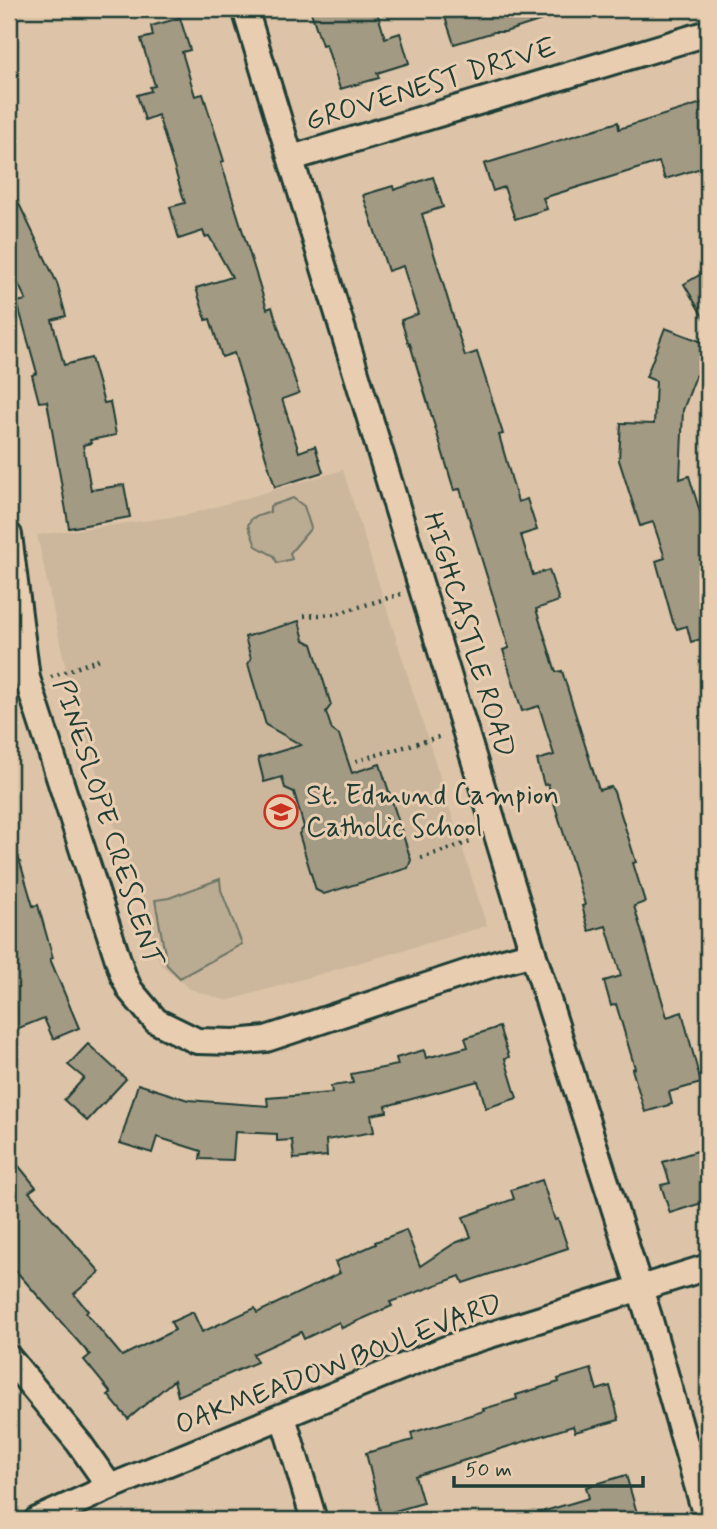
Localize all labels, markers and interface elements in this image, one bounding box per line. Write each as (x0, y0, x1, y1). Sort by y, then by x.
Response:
street label: GROVENEST DRIVE (301, 29, 561, 141)
street label: HIGHCASTLE ROAD (413, 508, 523, 762)
street label: PINESLOPE CRESCENT (43, 675, 171, 972)
place label: St. Edmund Campion Catholic School (306, 778, 559, 847)
school or university icon: St. Edmund Campion Catholic School (262, 793, 300, 831)
street label: OAKMEADOW BOULEVARD (170, 1286, 508, 1444)
scale bar (454, 1445, 644, 1489)
text: 50 m (465, 1456, 512, 1484)

